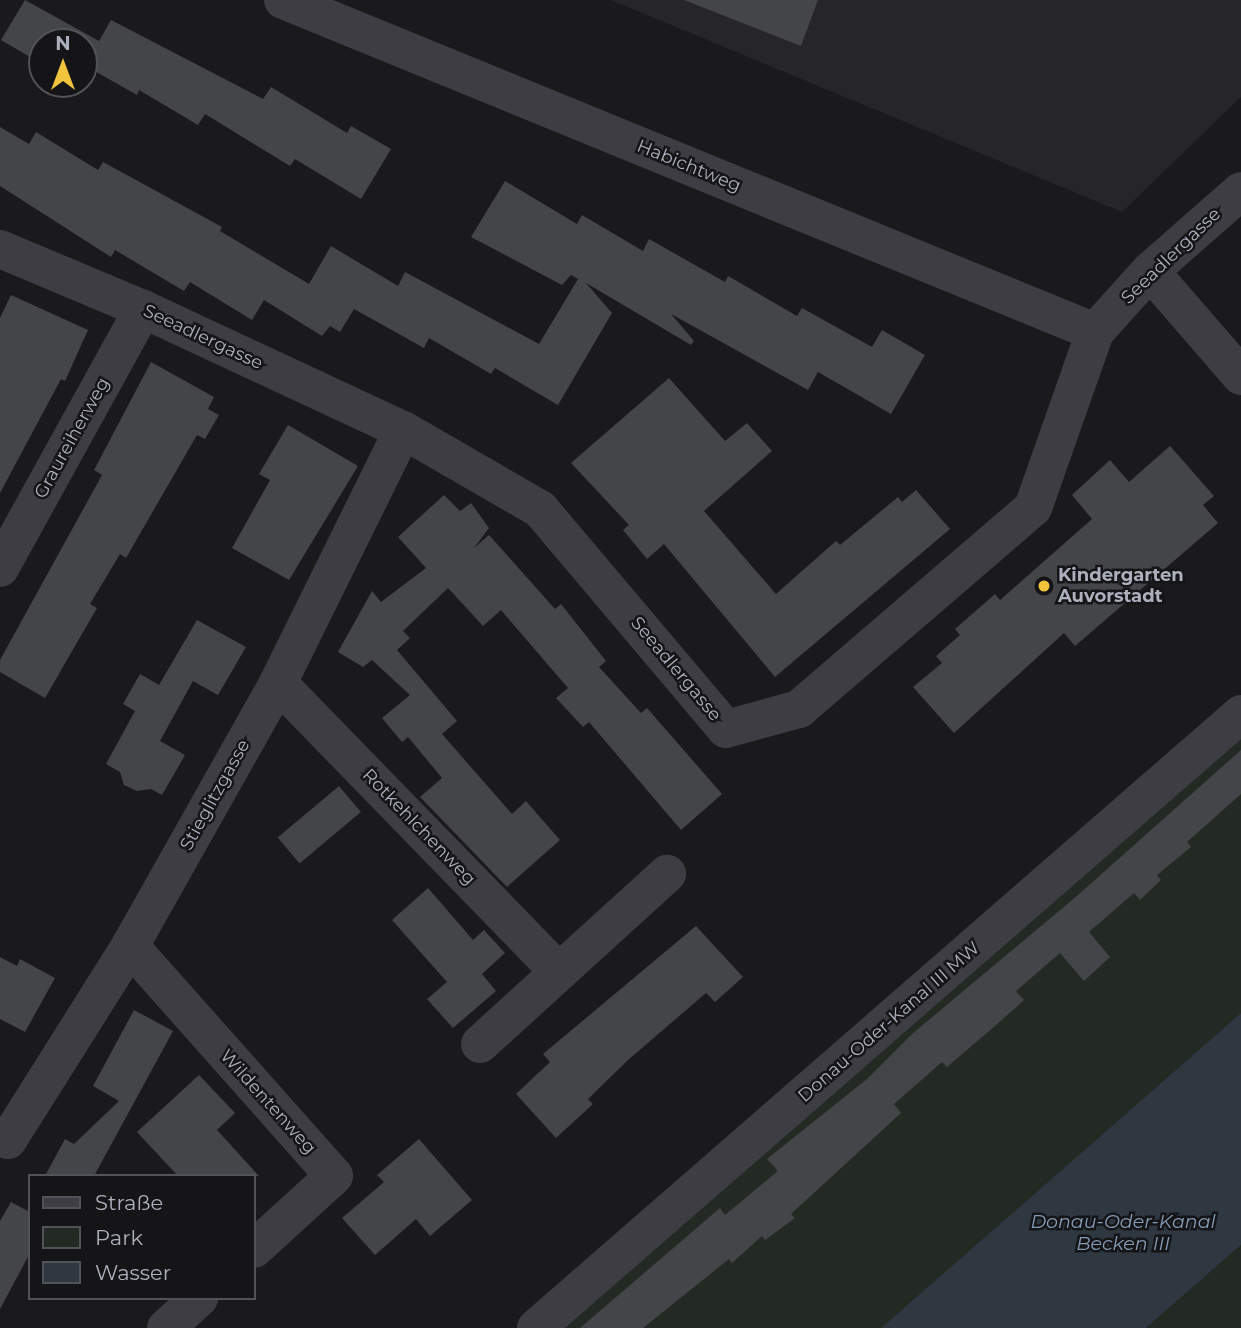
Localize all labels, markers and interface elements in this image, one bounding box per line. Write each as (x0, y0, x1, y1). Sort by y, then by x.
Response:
north arrow (28, 28, 98, 98)
text: N (55, 32, 71, 55)
street label: Habichtweg (634, 135, 744, 197)
street label: Seeadlergasse (1117, 203, 1225, 309)
street label: Seeadlergasse (140, 300, 266, 374)
street label: Graureiherweg (30, 374, 114, 502)
place label: Kindergarten Auvorstadt (1058, 565, 1184, 608)
marker: Kindergarten Auvorstadt (1036, 578, 1052, 594)
street label: Seeadlergasse (626, 612, 726, 726)
street label: Stieglitzgasse (176, 736, 254, 854)
street label: Rotkehlchenweg (358, 764, 480, 890)
street label: Donau-Oder-Kanal III MW (794, 937, 984, 1107)
street label: Wildentenweg (215, 1045, 321, 1159)
legend (28, 1174, 256, 1300)
text: Straße (95, 1190, 163, 1215)
water label: Donau-Oder-Kanal Becken III (1030, 1211, 1216, 1255)
text: Park (95, 1225, 143, 1250)
text: Wasser (95, 1260, 171, 1285)

